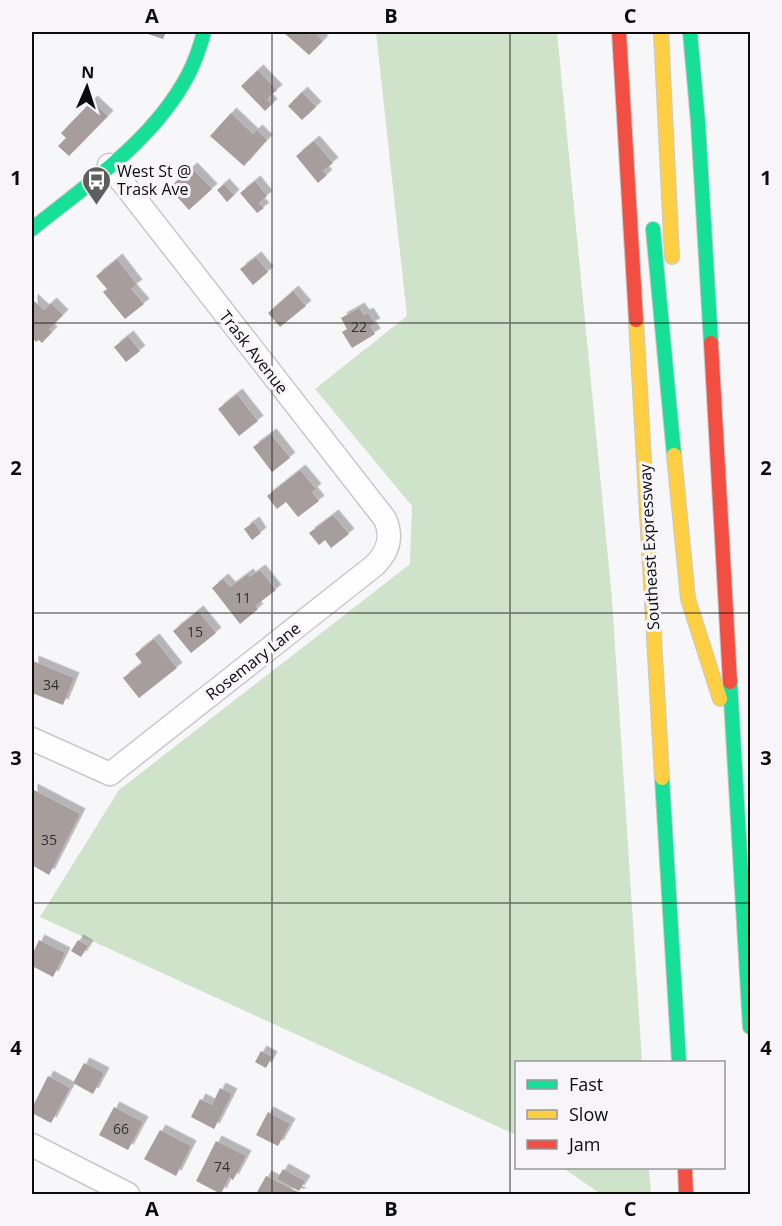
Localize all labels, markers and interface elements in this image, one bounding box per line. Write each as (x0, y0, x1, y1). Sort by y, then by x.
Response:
text: A (145, 2, 159, 29)
text: B (384, 2, 398, 29)
text: C (624, 2, 637, 29)
north arrow (57, 57, 117, 117)
text: N (81, 61, 95, 83)
place label: West St @ Trask Ave (117, 160, 191, 200)
text: 1 (10, 164, 22, 191)
bus stop icon: West St @ Trask Ave (80, 164, 112, 206)
text: 1 (760, 164, 772, 191)
street label: Trask Avenue (215, 306, 293, 398)
house number: 22 (351, 317, 367, 336)
text: 2 (10, 454, 22, 481)
text: 2 (760, 454, 772, 481)
street label: Southeast Expressway (634, 462, 664, 631)
house number: 11 (235, 588, 251, 607)
street label: Rosemary Lane (201, 617, 305, 705)
house number: 15 (187, 622, 203, 641)
house number: 34 (43, 675, 59, 694)
text: 3 (10, 744, 22, 771)
text: 3 (760, 744, 772, 771)
house number: 35 (41, 830, 57, 849)
text: 4 (10, 1034, 22, 1061)
text: 4 (760, 1034, 772, 1061)
legend (515, 1061, 725, 1169)
text: Fast (569, 1072, 603, 1096)
text: Slow (569, 1102, 608, 1126)
house number: 66 (113, 1119, 129, 1138)
text: Jam (567, 1132, 601, 1156)
house number: 74 (214, 1157, 230, 1176)
text: A (145, 1195, 159, 1222)
text: B (384, 1195, 398, 1222)
text: C (624, 1195, 637, 1222)

